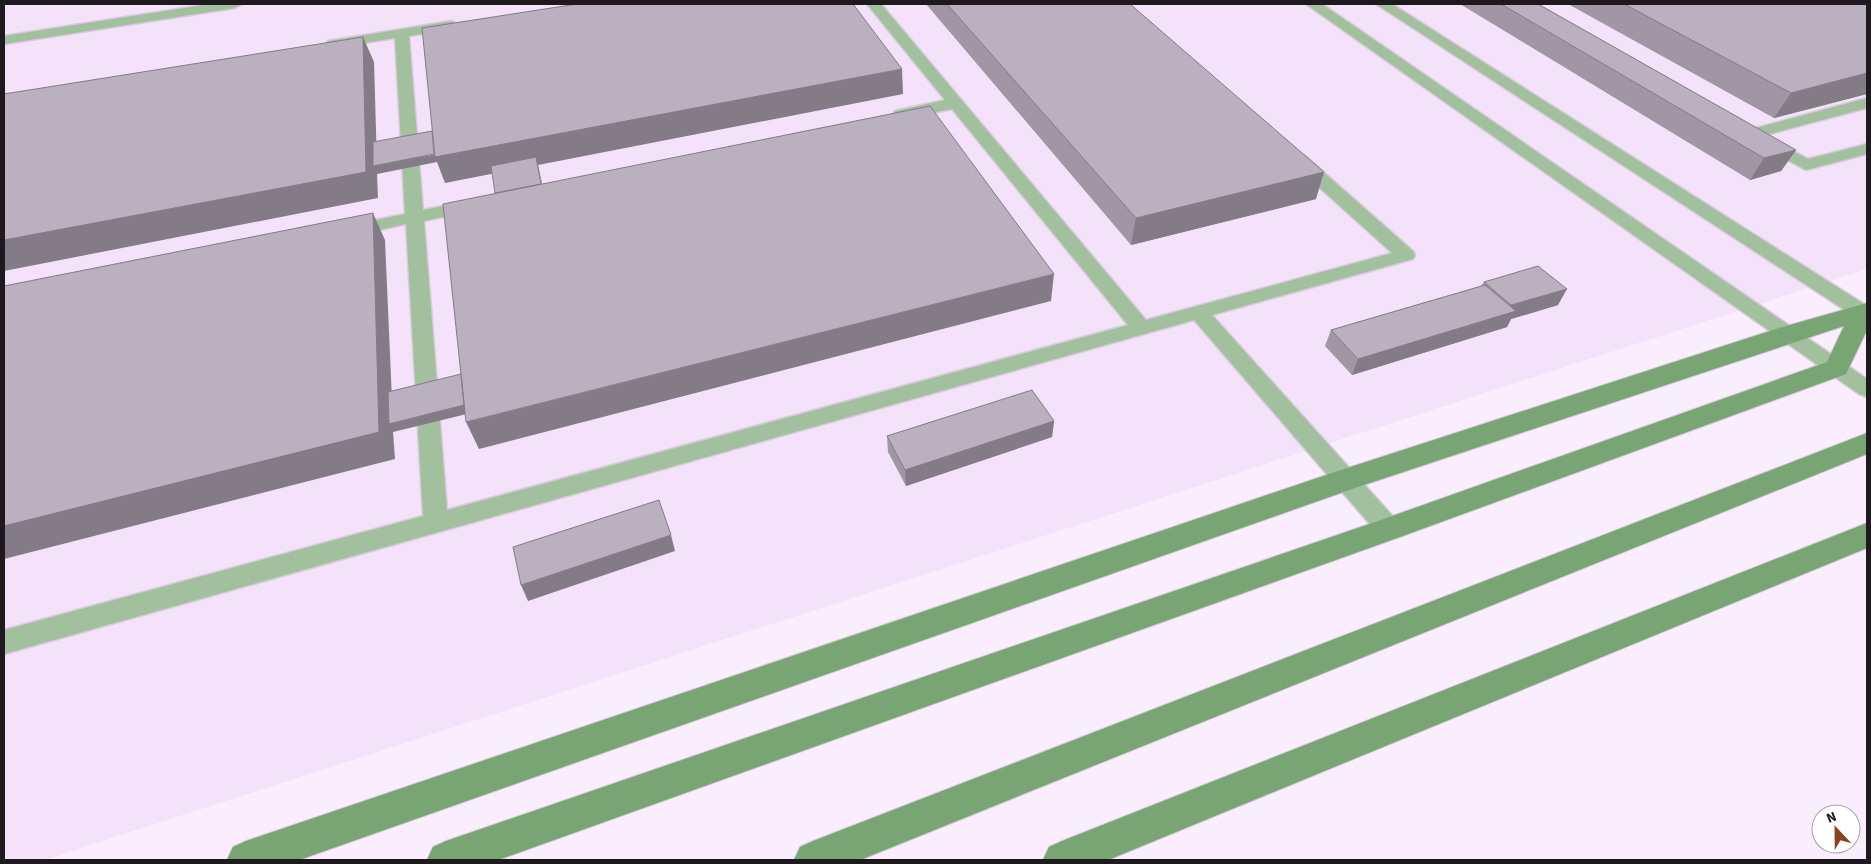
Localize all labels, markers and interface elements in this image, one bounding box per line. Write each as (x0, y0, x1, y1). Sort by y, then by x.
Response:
north arrow (1811, 804, 1861, 854)
text: N (1823, 807, 1840, 829)

